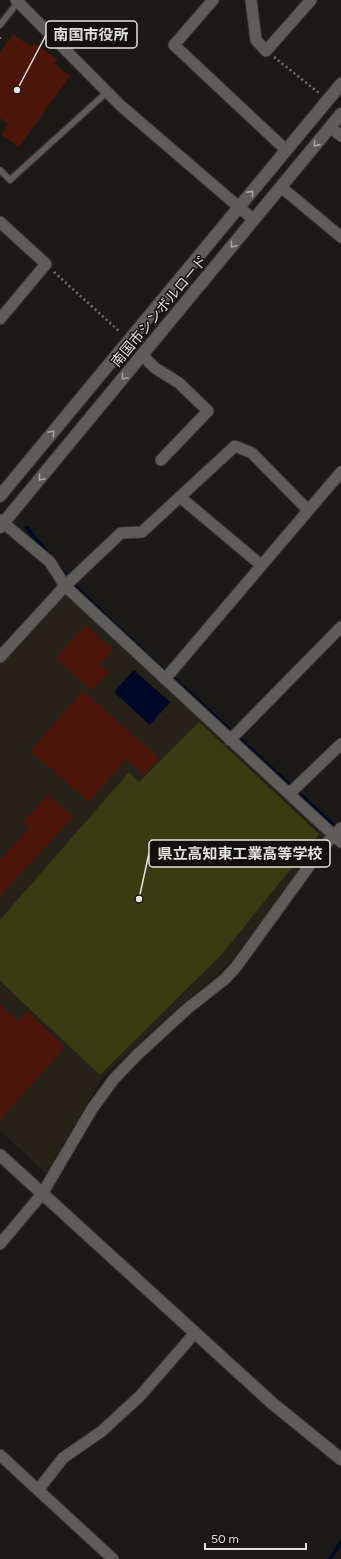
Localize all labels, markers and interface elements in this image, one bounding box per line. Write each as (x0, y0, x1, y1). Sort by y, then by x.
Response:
callout: 南国市役所 (46, 21, 137, 48)
text: 南国市役所 (53, 26, 129, 44)
one-way arrow (314, 140, 321, 147)
one-way arrow (246, 190, 253, 198)
one-way arrow (231, 240, 238, 247)
street label: 南国市シンボルロード (108, 252, 211, 370)
one-way arrow (121, 373, 128, 380)
one-way arrow (47, 431, 54, 438)
one-way arrow (39, 473, 46, 480)
callout: 県立高知東工業高等学校 (149, 840, 330, 867)
text: 県立高知東工業高等学校 (157, 845, 323, 863)
scale bar (205, 1525, 306, 1551)
text: 50 m (211, 1532, 239, 1546)

